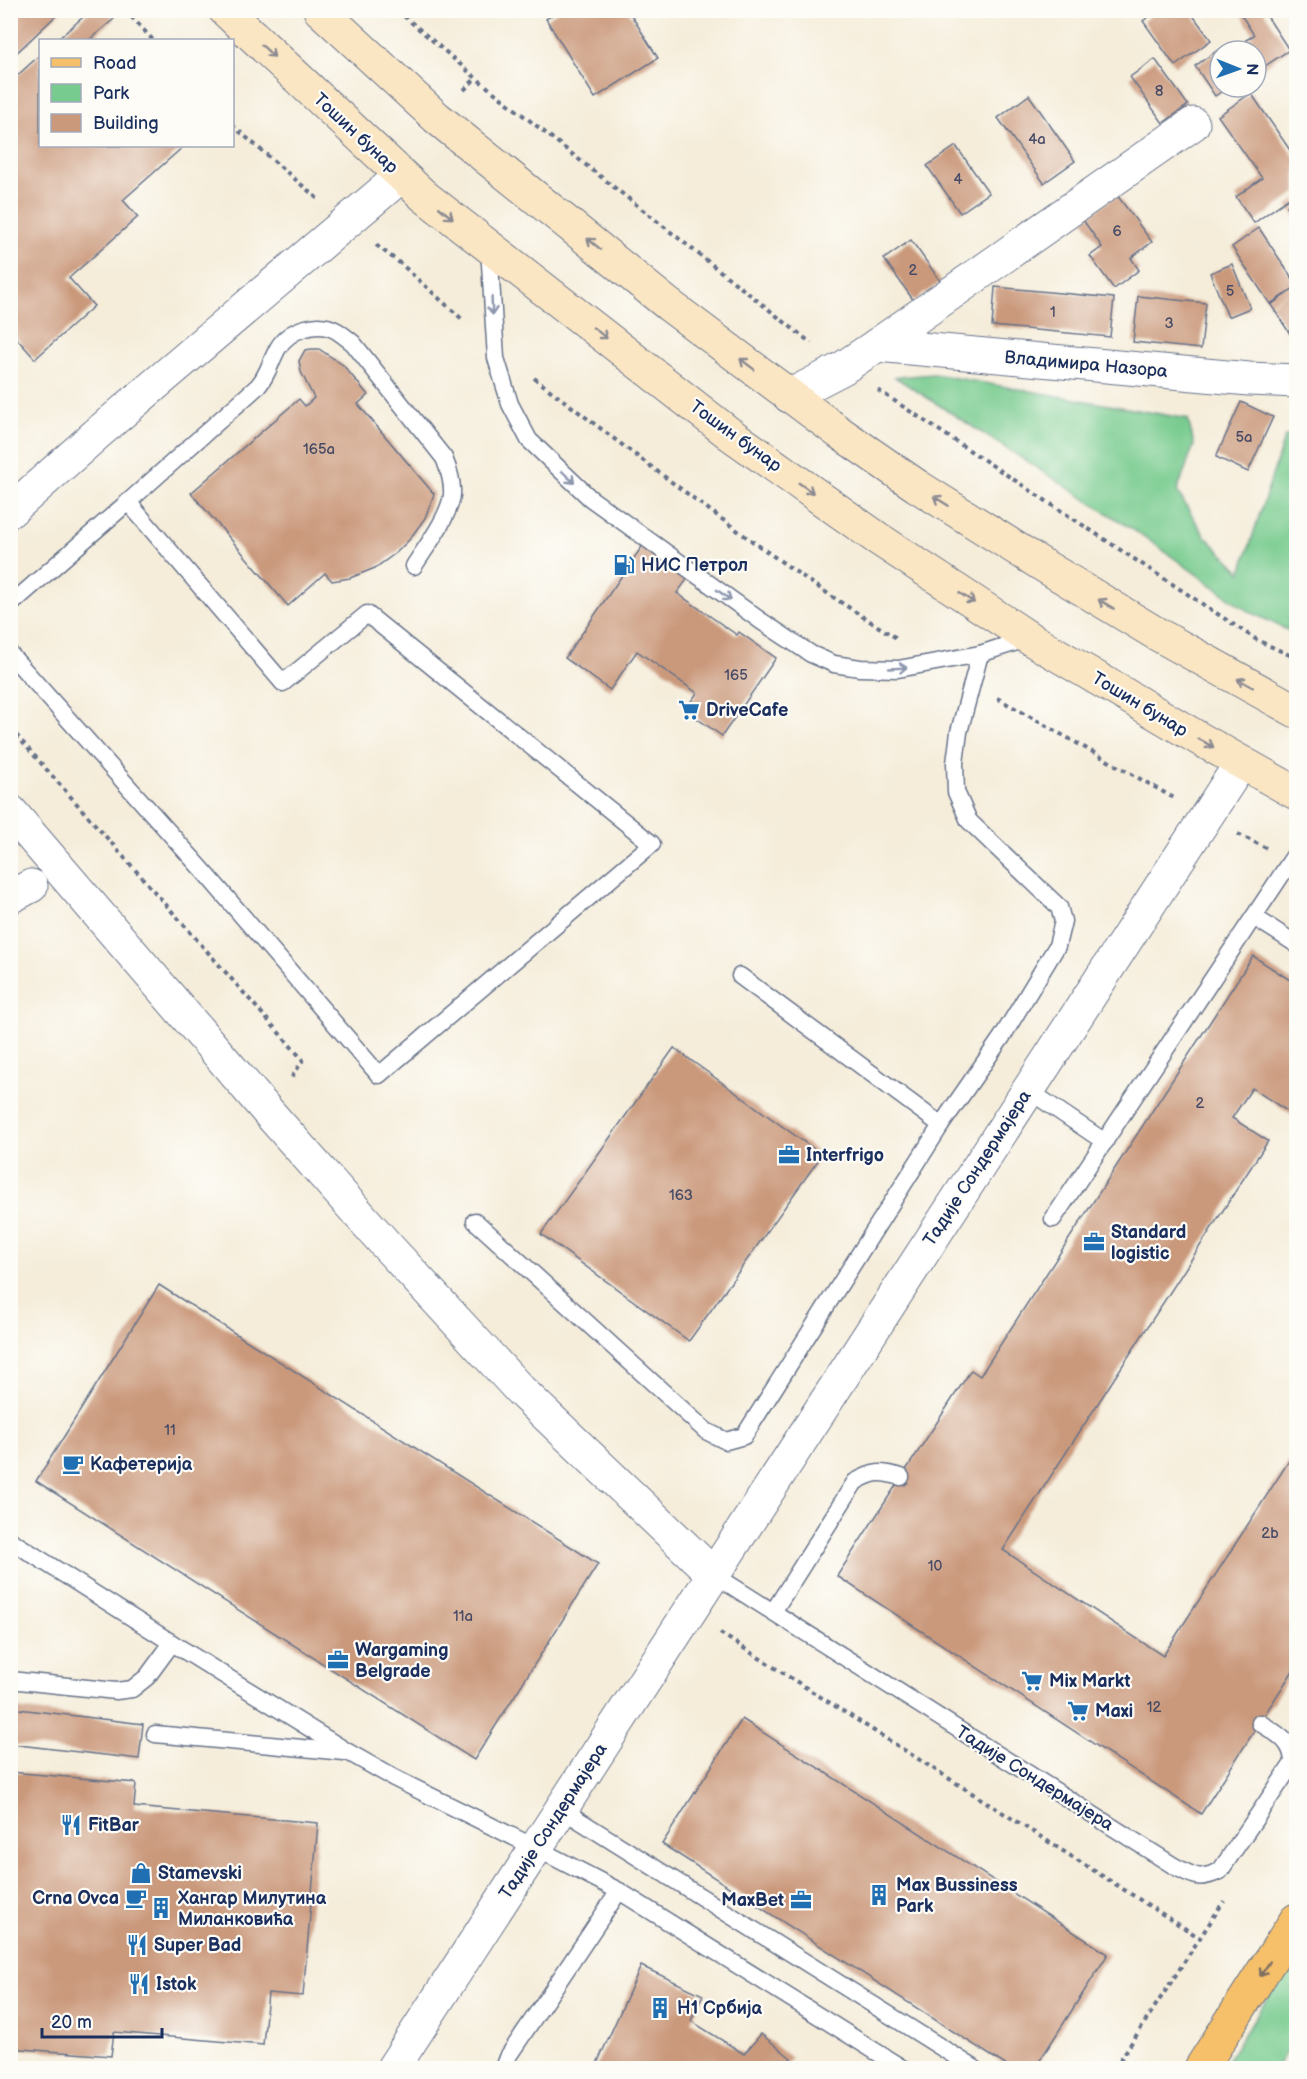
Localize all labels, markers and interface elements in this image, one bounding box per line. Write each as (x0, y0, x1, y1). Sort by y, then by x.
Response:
legend (39, 39, 234, 147)
north arrow (1208, 39, 1268, 99)
one-way arrow (260, 43, 275, 58)
text: Road (93, 53, 137, 74)
text: N (1242, 63, 1261, 75)
house number: 8 (1155, 82, 1164, 101)
text: Park (93, 83, 129, 104)
street label: Тошин бунар (309, 89, 402, 178)
text: Building (93, 113, 159, 134)
house number: 4a (1028, 130, 1046, 149)
house number: 4 (953, 170, 963, 189)
one-way arrow (438, 207, 454, 220)
house number: 6 (1112, 222, 1122, 241)
one-way arrow (586, 238, 602, 251)
house number: 2 (909, 261, 918, 280)
house number: 5 (1226, 282, 1234, 301)
one-way arrow (487, 296, 498, 316)
house number: 1 (1050, 303, 1056, 322)
house number: 3 (1164, 314, 1174, 333)
one-way arrow (592, 326, 608, 339)
street label: Владимира Назора (1004, 347, 1169, 382)
one-way arrow (740, 358, 756, 371)
street label: Тошин бунар (686, 396, 786, 477)
house number: 5a (1235, 428, 1253, 447)
house number: 165a (303, 440, 335, 459)
one-way arrow (561, 470, 576, 485)
one-way arrow (798, 482, 814, 494)
one-way arrow (932, 495, 949, 508)
fuel station icon: НИС Петрол (612, 553, 636, 577)
place label: НИС Петрол (641, 555, 748, 576)
one-way arrow (715, 589, 731, 601)
one-way arrow (959, 591, 976, 604)
one-way arrow (1098, 597, 1115, 609)
one-way arrow (888, 663, 908, 674)
house number: 165 (724, 666, 748, 685)
street label: Тошин бунар (1088, 668, 1191, 741)
one-way arrow (1237, 677, 1254, 689)
supermarket icon: DriveCafe (677, 698, 701, 722)
place label: DriveCafe (706, 700, 788, 721)
one-way arrow (1197, 737, 1214, 749)
street label: Тадије Сондермајера (919, 1086, 1036, 1250)
house number: 2 (1196, 1094, 1205, 1113)
office icon: Interfrigo (777, 1143, 801, 1167)
place label: Interfrigo (806, 1145, 884, 1166)
house number: 163 (669, 1186, 693, 1205)
place label: Standard logistic (1111, 1222, 1186, 1264)
office icon: Standard logistic (1082, 1230, 1106, 1254)
house number: 11 (164, 1421, 176, 1440)
cafe icon: Кафетерија (61, 1452, 85, 1476)
place label: Кафетерија (90, 1454, 193, 1475)
house number: 2b (1261, 1524, 1279, 1543)
house number: 10 (928, 1557, 942, 1576)
house number: 11a (453, 1607, 473, 1626)
place label: Wargaming Belgrade (355, 1640, 448, 1682)
office icon: Wargaming Belgrade (326, 1648, 350, 1672)
supermarket icon: Mix Markt (1020, 1669, 1044, 1693)
place label: Mix Markt (1049, 1671, 1131, 1692)
house number: 12 (1147, 1698, 1161, 1717)
supermarket icon: Maxi (1066, 1699, 1090, 1723)
place label: Maxi (1095, 1701, 1133, 1722)
street label: Тадије Сондермајера (952, 1721, 1118, 1836)
street label: Тадије Сондермајера (495, 1739, 612, 1903)
restaurant icon: FitBar (59, 1813, 83, 1837)
place label: FitBar (88, 1815, 140, 1836)
shop icon: Stamevski (129, 1861, 153, 1885)
place label: Stamevski (158, 1863, 242, 1884)
place label: Max Bussiness Park (896, 1875, 1018, 1917)
building icon: Max Bussiness Park (867, 1883, 891, 1907)
cafe icon: Crna Ovca (124, 1886, 148, 1910)
place label: Crna Ovca (32, 1888, 119, 1909)
place label: Хангар Милутина Миланковића (177, 1888, 327, 1930)
office icon: MaxBet (789, 1888, 813, 1912)
place label: MaxBet (721, 1890, 784, 1911)
building icon: Хангар Милутина Миланковића (149, 1896, 173, 1920)
restaurant icon: Super Bad (125, 1933, 149, 1957)
place label: Super Bad (154, 1935, 241, 1956)
one-way arrow (1258, 1961, 1271, 1978)
restaurant icon: Istok (127, 1972, 151, 1996)
place label: Istok (156, 1974, 197, 1995)
building icon: Н1 Србија (648, 1996, 672, 2020)
place label: Н1 Србија (677, 1998, 762, 2019)
scale bar (42, 2001, 162, 2039)
text: 20 m (51, 2012, 92, 2033)

